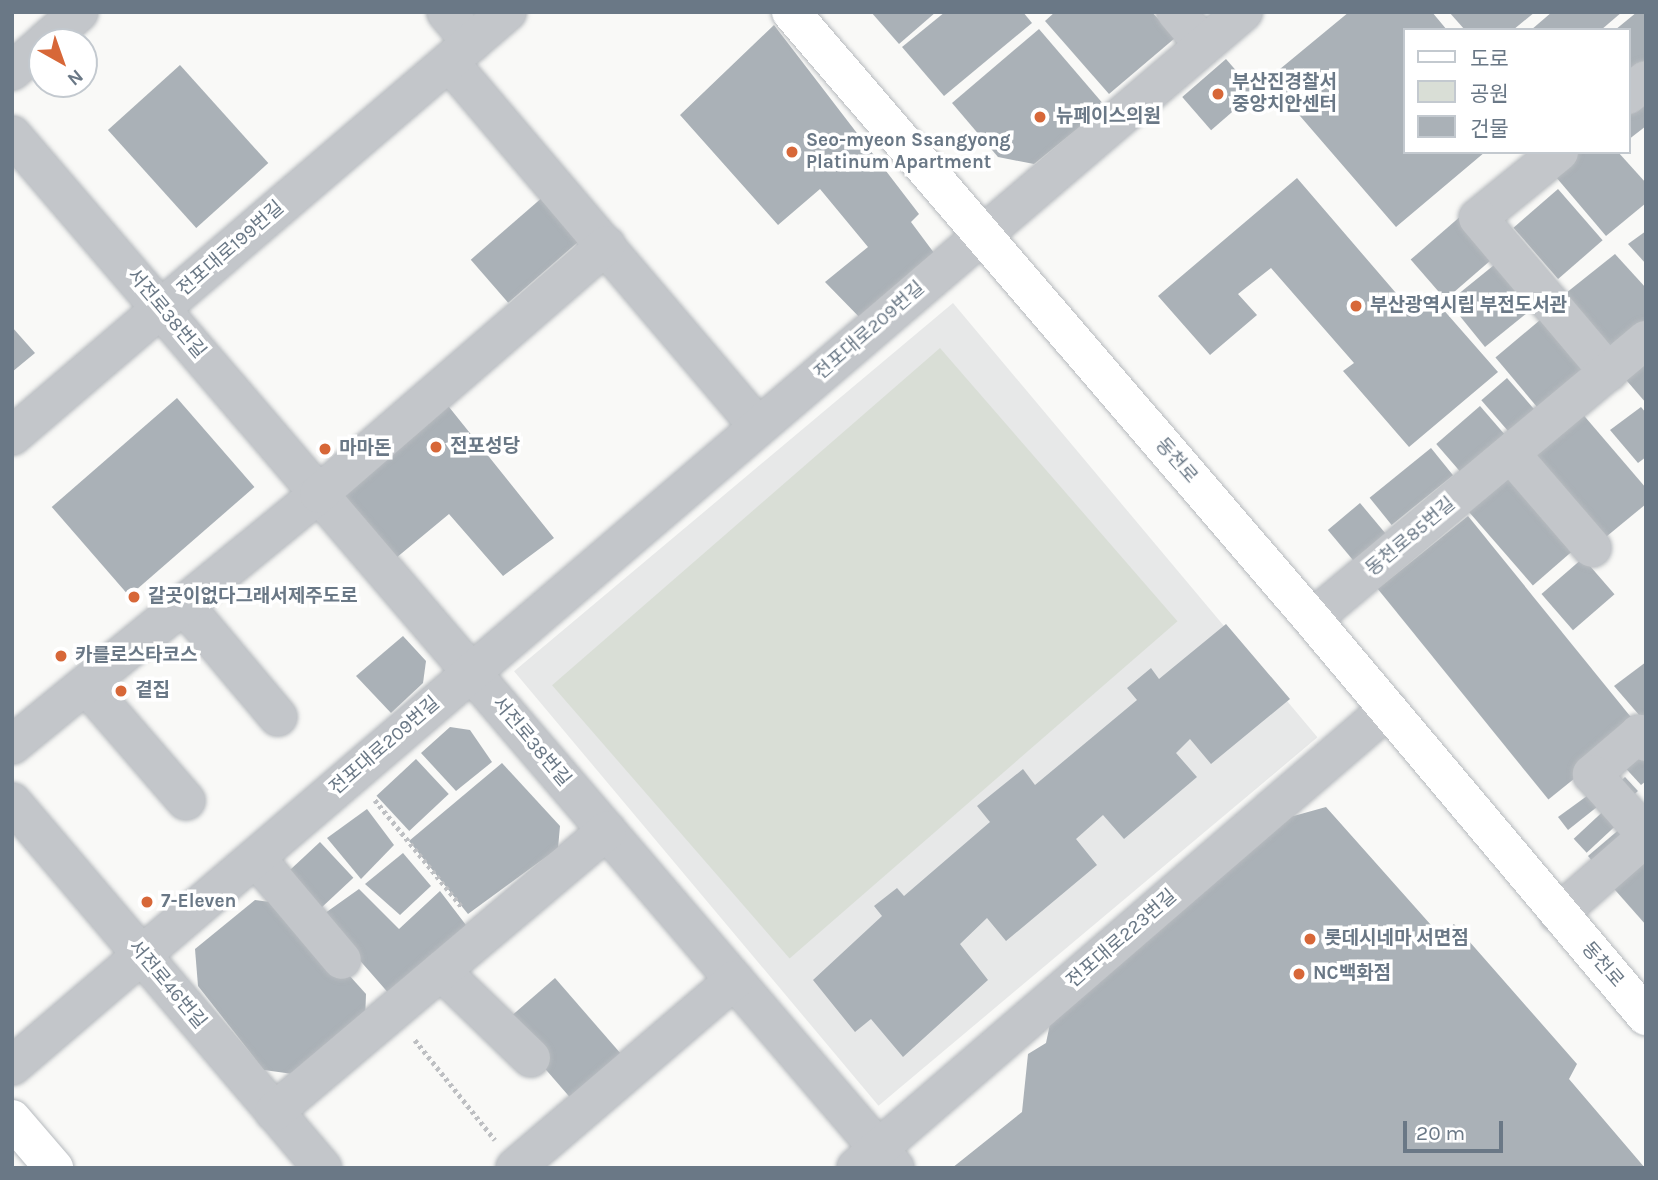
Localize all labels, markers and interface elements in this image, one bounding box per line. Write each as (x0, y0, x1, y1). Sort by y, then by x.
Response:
north arrow (28, 28, 98, 98)
legend (1402, 28, 1630, 154)
text: 도로 (1470, 47, 1509, 71)
text: N (63, 65, 88, 90)
place label: 부산진경찰서 중앙치안센터 (1232, 72, 1337, 116)
text: 공원 (1470, 82, 1509, 106)
marker: 부산진경찰서 중앙치안센터 (1210, 86, 1226, 102)
place label: 뉴페이스의원 (1056, 106, 1161, 128)
marker: 뉴페이스의원 (1030, 107, 1050, 127)
text: 건물 (1470, 117, 1509, 141)
place label: Seo-myeon Ssangyong Platinum Apartment (806, 130, 1011, 174)
marker: Seo-myeon Ssangyong Platinum Apartment (784, 144, 800, 160)
street label: 전포대로199번길 (173, 197, 289, 301)
street label: 서전로38번길 (122, 264, 210, 364)
street label: 전포대로209번길 (810, 277, 930, 385)
place label: 부산광역시립 부전도서관 (1370, 295, 1567, 317)
marker: 부산광역시립 부전도서관 (1348, 298, 1364, 314)
street label: 동천로 (1150, 434, 1202, 488)
place label: 전포성당 (450, 436, 520, 458)
place label: 마마돈 (339, 438, 391, 460)
marker: 전포성당 (428, 439, 444, 455)
marker: 마마돈 (317, 441, 333, 457)
street label: 동천로85번길 (1362, 493, 1460, 581)
place label: 갈곳이없다그래서제주도로 (148, 586, 358, 608)
marker: 갈곳이없다그래서제주도로 (126, 589, 142, 605)
place label: 카를로스타코스 (75, 645, 197, 667)
marker: 카를로스타코스 (53, 648, 69, 664)
place label: 곁집 (135, 680, 170, 702)
marker: 곁집 (113, 683, 129, 699)
street label: 전포대로209번길 (325, 692, 445, 800)
street label: 서전로38번길 (487, 692, 575, 792)
street label: 전포대로223번길 (1062, 885, 1182, 993)
place label: 7-Eleven (161, 891, 236, 913)
marker: 7-Eleven (139, 894, 155, 910)
place label: 롯데시네마 서면점 (1324, 928, 1469, 950)
marker: 롯데시네마 서면점 (1302, 931, 1318, 947)
street label: 서전로46번길 (123, 936, 211, 1034)
street label: 동천로 (1576, 938, 1628, 992)
place label: NC백화점 (1313, 963, 1391, 985)
marker: NC백화점 (1291, 966, 1307, 982)
scale bar (1406, 1106, 1506, 1150)
text: 20 m (1416, 1121, 1465, 1145)

